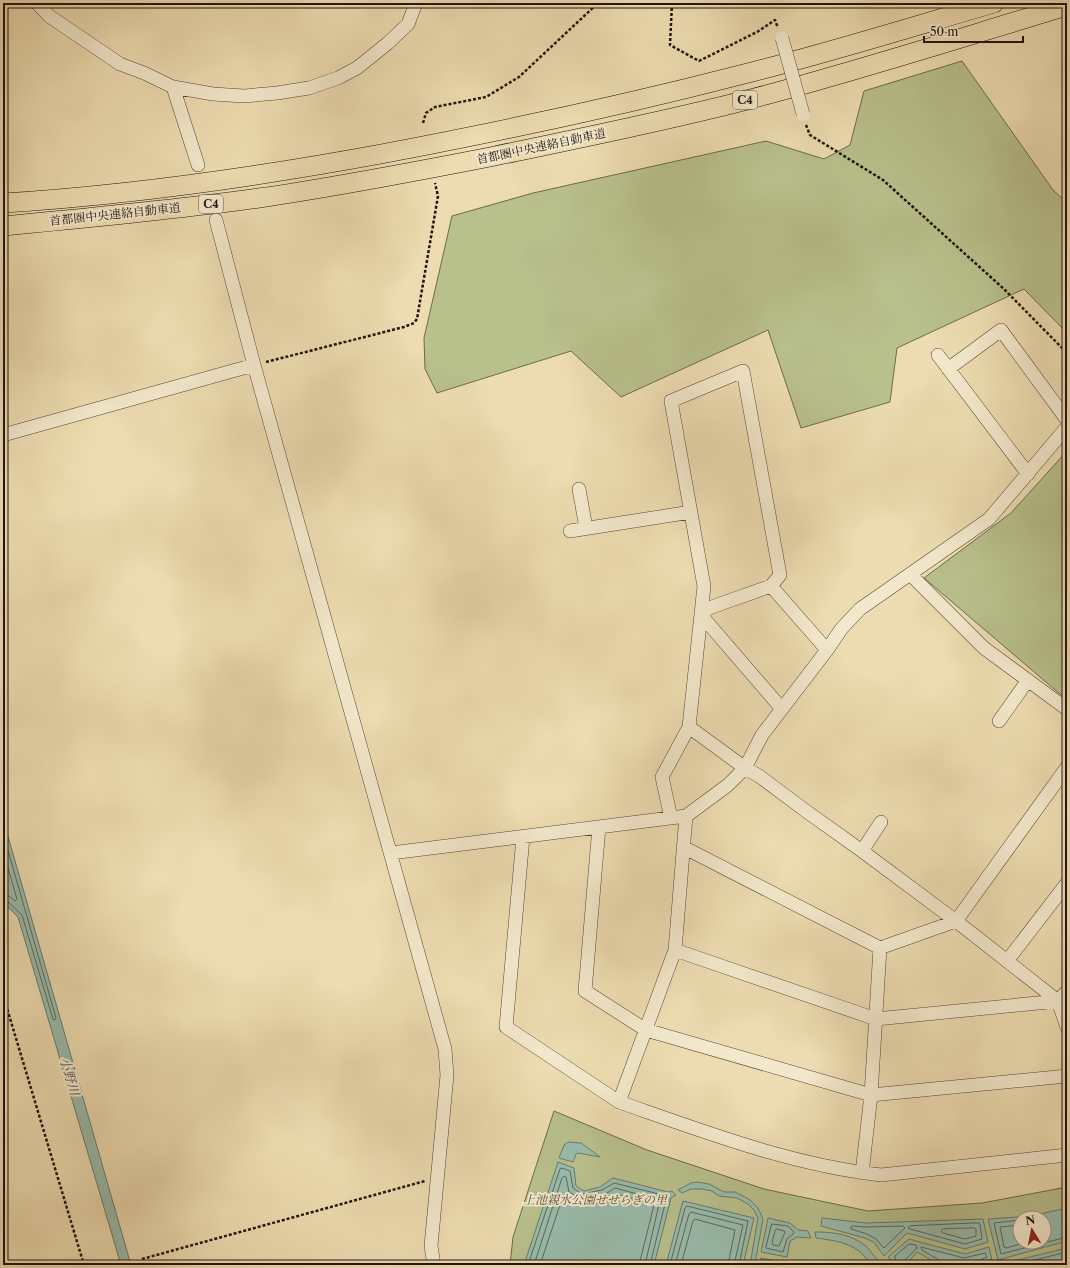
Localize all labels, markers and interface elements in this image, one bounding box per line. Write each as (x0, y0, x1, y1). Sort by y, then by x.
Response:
scale bar (924, 18, 1023, 44)
text: 50 m (930, 24, 959, 39)
road number: C4 (733, 91, 757, 109)
street label: 首都圏中央連絡自動車道 (475, 125, 607, 167)
road number: C4 (199, 195, 223, 213)
street label: 首都圏中央連絡自動車道 (49, 200, 181, 228)
water label: 小野川 (57, 1055, 84, 1099)
park label: 上池親水公園せせらぎの里 (523, 1192, 668, 1207)
north arrow (1012, 1210, 1052, 1250)
text: N (1024, 1212, 1037, 1228)

